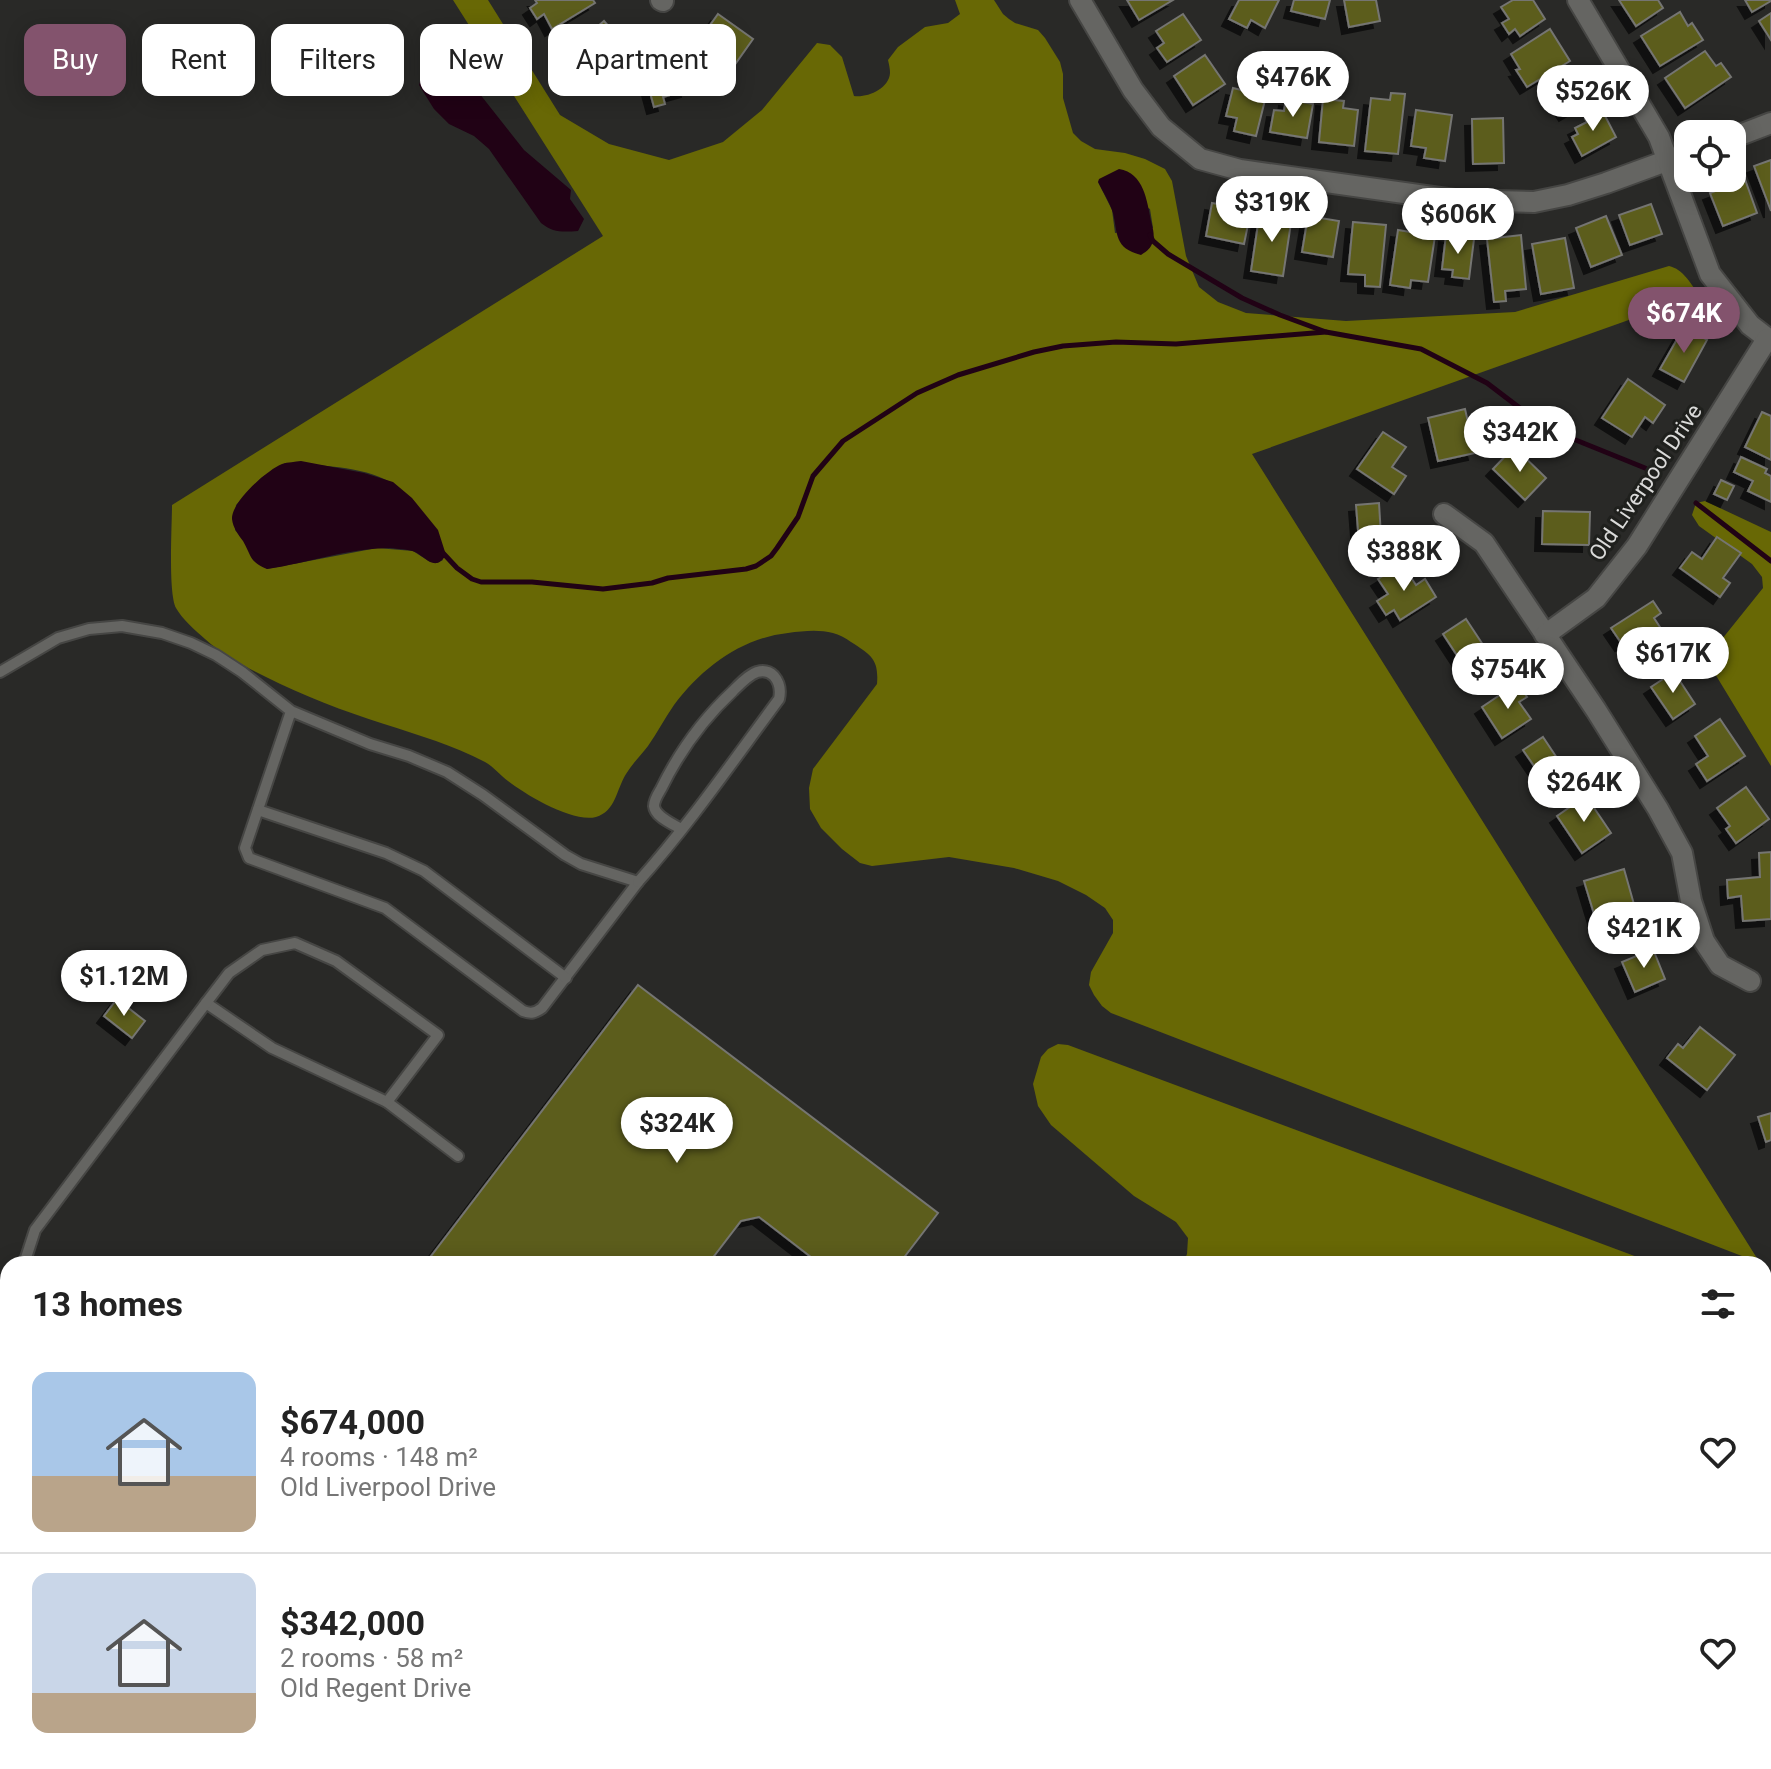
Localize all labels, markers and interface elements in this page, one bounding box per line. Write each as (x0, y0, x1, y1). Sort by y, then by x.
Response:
chip: Buy (24, 24, 126, 96)
chip: Rent (142, 24, 255, 96)
chip: Filters (271, 24, 404, 96)
chip: New (420, 24, 532, 96)
chip: Apartment (548, 24, 736, 96)
pin: $476K (1237, 51, 1349, 119)
text: $476K (1255, 62, 1331, 92)
pin: $526K (1537, 65, 1649, 133)
text: $526K (1555, 76, 1631, 106)
map controls (1674, 120, 1746, 192)
button: locate (1674, 120, 1746, 192)
pin: $319K (1216, 176, 1328, 244)
text: $319K (1234, 187, 1310, 217)
pin: $606K (1402, 188, 1514, 256)
text: $606K (1420, 199, 1496, 229)
pin: $674K (1628, 287, 1740, 355)
text: $674K (1646, 298, 1722, 328)
street label: Old Liverpool Drive (1584, 399, 1707, 565)
pin: $342K (1464, 406, 1576, 474)
text: $342K (1482, 417, 1558, 447)
pin: $388K (1348, 525, 1460, 593)
text: $388K (1366, 536, 1442, 566)
pin: $617K (1617, 627, 1729, 695)
text: $617K (1635, 638, 1711, 668)
pin: $754K (1452, 643, 1564, 711)
text: $754K (1470, 654, 1546, 684)
pin: $264K (1528, 756, 1640, 824)
text: $264K (1546, 767, 1622, 797)
pin: $421K (1588, 902, 1700, 970)
text: $421K (1606, 913, 1682, 943)
pin: $1.12M (59, 950, 189, 1018)
text: $1.12M (79, 961, 169, 991)
pin: $324K (621, 1097, 733, 1165)
text: $324K (639, 1108, 715, 1138)
icon: filters (1696, 1282, 1740, 1326)
text: 13 homes (32, 1284, 183, 1324)
text: $674,000 (280, 1402, 425, 1442)
icon: home (96, 1404, 192, 1500)
icon: heart (1696, 1430, 1740, 1474)
text: 4 rooms · 148 m² (280, 1442, 478, 1472)
text: Old Liverpool Drive (280, 1472, 496, 1502)
text: $342,000 (280, 1603, 425, 1643)
icon: home (96, 1605, 192, 1701)
icon: heart (1696, 1631, 1740, 1675)
text: 2 rooms · 58 m² (280, 1643, 463, 1673)
text: Old Regent Drive (280, 1673, 471, 1703)

